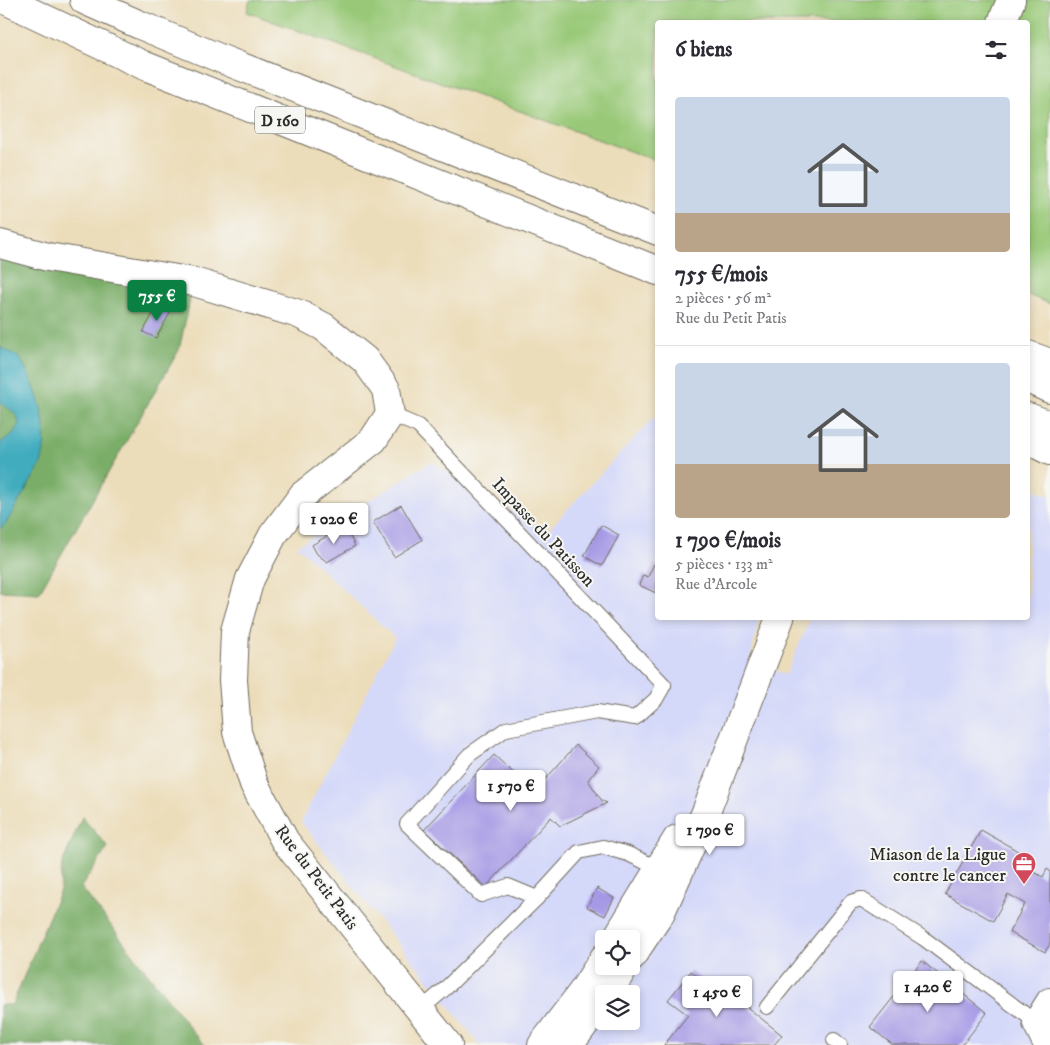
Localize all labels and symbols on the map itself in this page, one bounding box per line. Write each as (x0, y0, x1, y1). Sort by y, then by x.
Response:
road number: D 160 (255, 106, 305, 134)
pin: 755 € (122, 280, 192, 322)
street label: Impasse du Patisson (487, 474, 600, 592)
pin: 1 020 € (288, 502, 380, 545)
pin: 1 570 € (465, 770, 557, 812)
pin: 1 790 € (664, 814, 756, 856)
street label: Rue du Petit Patis (270, 821, 363, 934)
place label: Miason de la Ligue contre le cancer (870, 844, 1006, 887)
office icon: Miason de la Ligue contre le cancer (1011, 851, 1037, 885)
pin: 1 420 € (882, 970, 974, 1013)
pin: 1 450 € (671, 976, 763, 1018)

